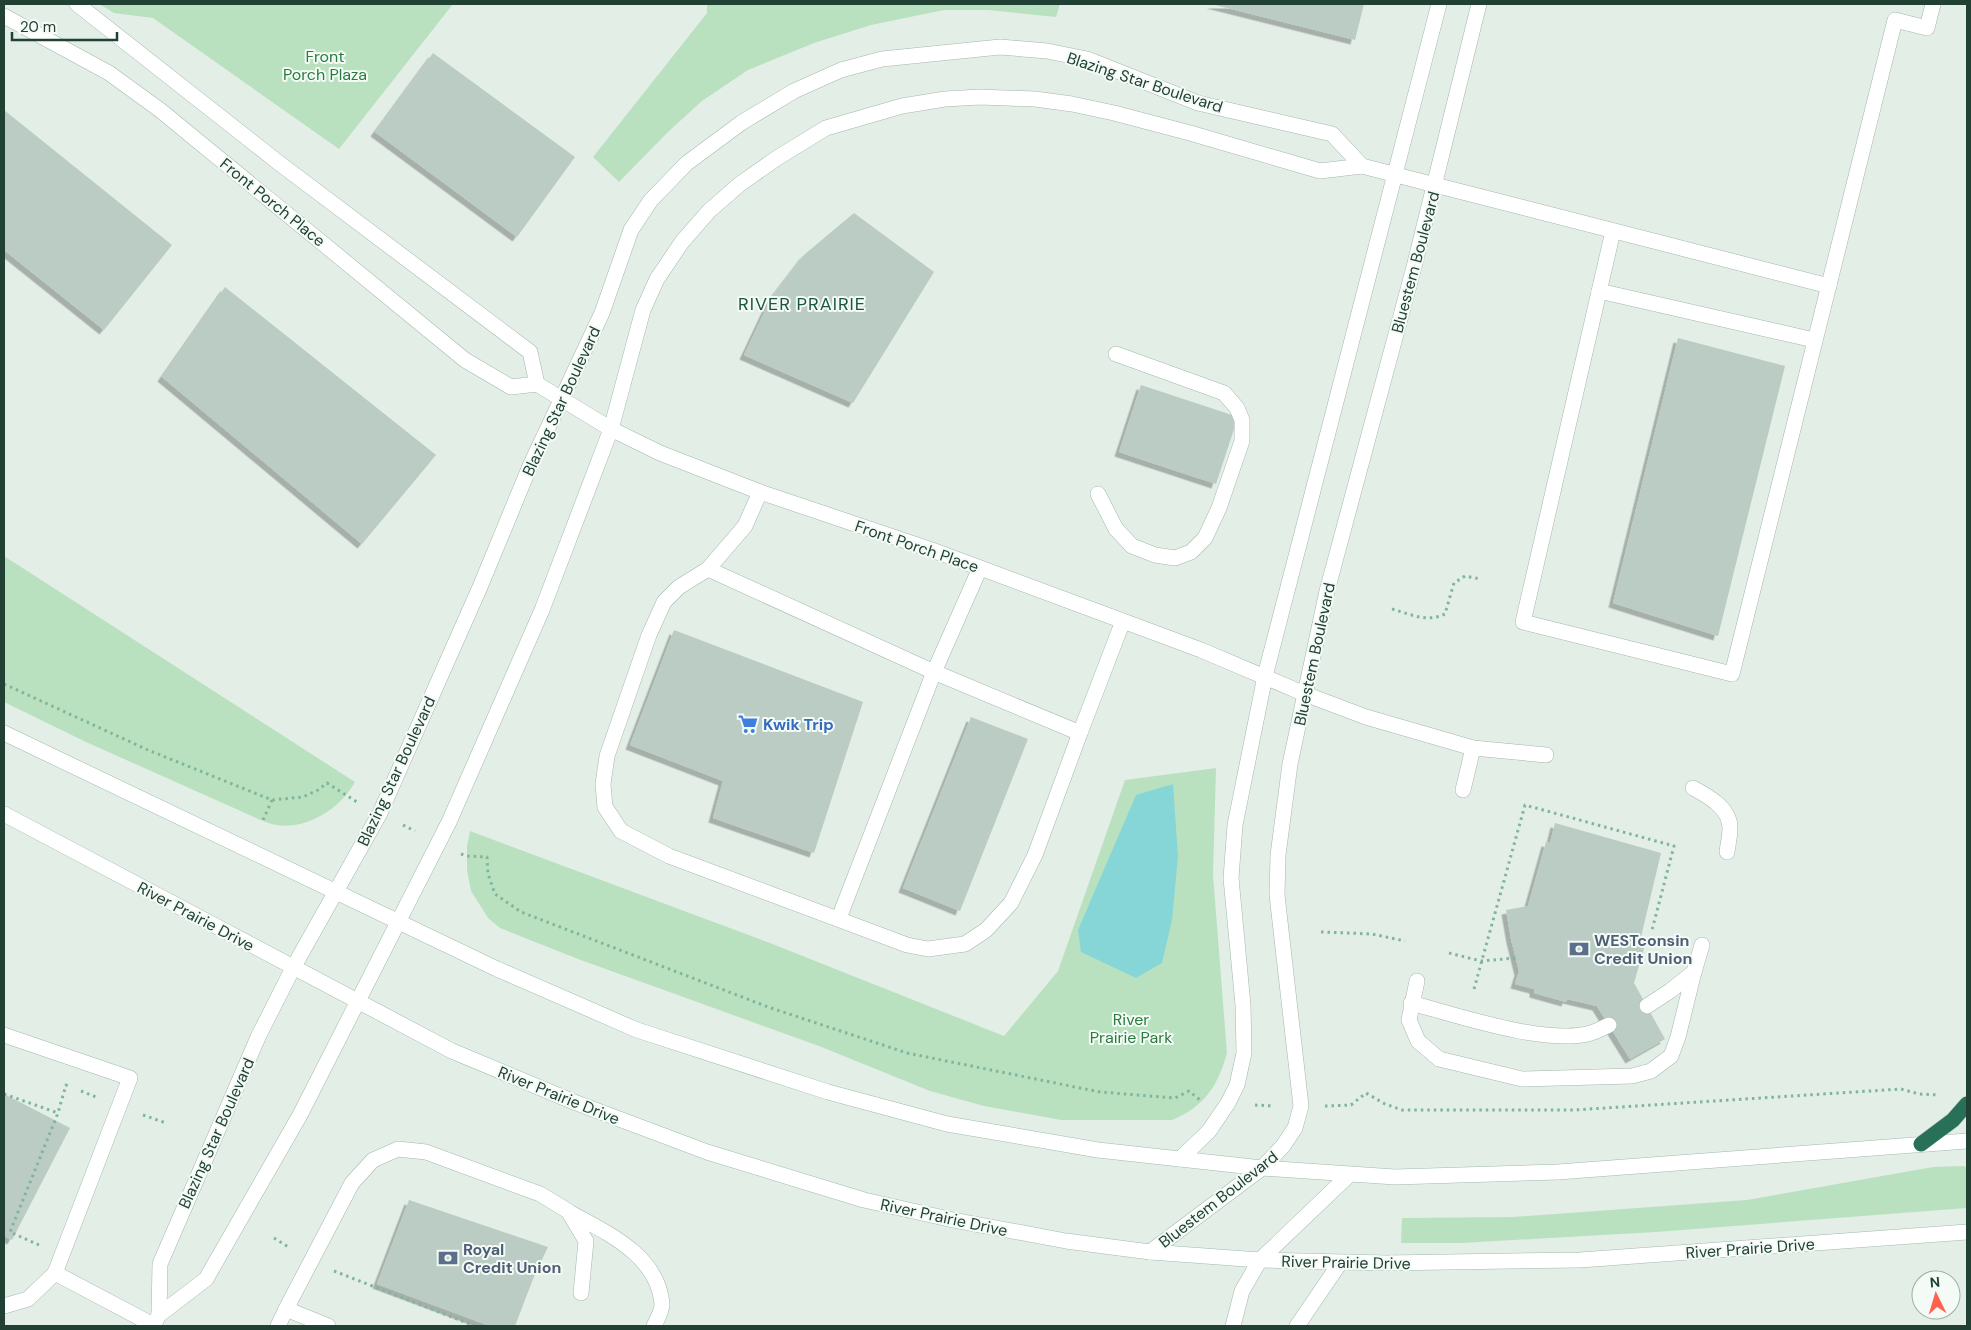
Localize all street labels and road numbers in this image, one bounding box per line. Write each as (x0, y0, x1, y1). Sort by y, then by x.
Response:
street label: Blazing Star Boulevard (1064, 47, 1226, 118)
street label: Front Porch Place (216, 153, 330, 251)
street label: Bluestem Boulevard (1386, 189, 1444, 335)
street label: Blazing Star Boulevard (518, 323, 605, 479)
street label: Front Porch Place (852, 515, 982, 578)
street label: Bluestem Boulevard (1289, 581, 1340, 728)
street label: Blazing Star Boulevard (353, 693, 440, 849)
street label: River Prairie Drive (134, 877, 258, 956)
street label: Blazing Star Boulevard (174, 1055, 259, 1212)
street label: River Prairie Drive (495, 1061, 623, 1129)
street label: Bluestem Boulevard (1154, 1146, 1282, 1253)
street label: River Prairie Drive (878, 1194, 1009, 1241)
street label: River Prairie Drive (1685, 1234, 1815, 1263)
street label: River Prairie Drive (1281, 1251, 1411, 1274)

